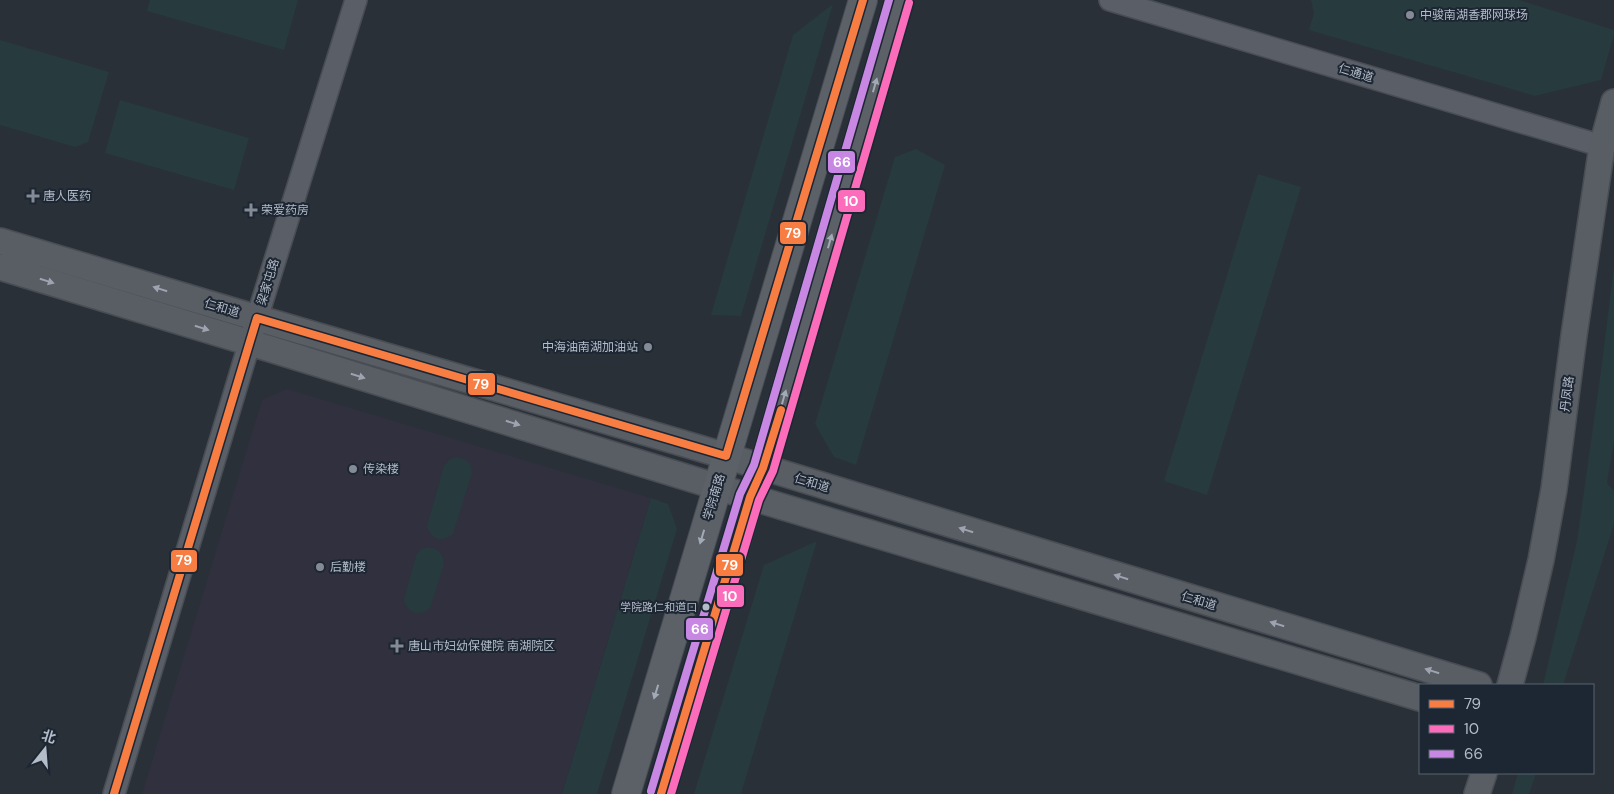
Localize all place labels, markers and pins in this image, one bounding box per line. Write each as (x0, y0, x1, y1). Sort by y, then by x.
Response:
place label: 中骏南湖香郡网球场 (1420, 7, 1528, 23)
marker: 中骏南湖香郡网球场 (1404, 9, 1416, 21)
place label: 唐人医药 (43, 188, 91, 204)
marker: 唐人医药 (27, 190, 39, 202)
place label: 荣爱药房 (261, 202, 309, 218)
marker: 荣爱药房 (245, 204, 257, 216)
place label: 中海油南湖加油站 (542, 339, 638, 355)
marker: 中海油南湖加油站 (642, 341, 654, 353)
place label: 传染楼 (363, 461, 399, 477)
marker: 传染楼 (347, 463, 359, 475)
place label: 后勤楼 (330, 559, 366, 575)
marker: 后勤楼 (314, 561, 326, 573)
place label: 学院路仁和道口 (620, 600, 697, 614)
marker: 学院路仁和道口 (701, 602, 711, 612)
place label: 唐山市妇幼保健院 南湖院区 (408, 638, 555, 654)
marker: 唐山市妇幼保健院 南湖院区 (390, 639, 404, 653)

